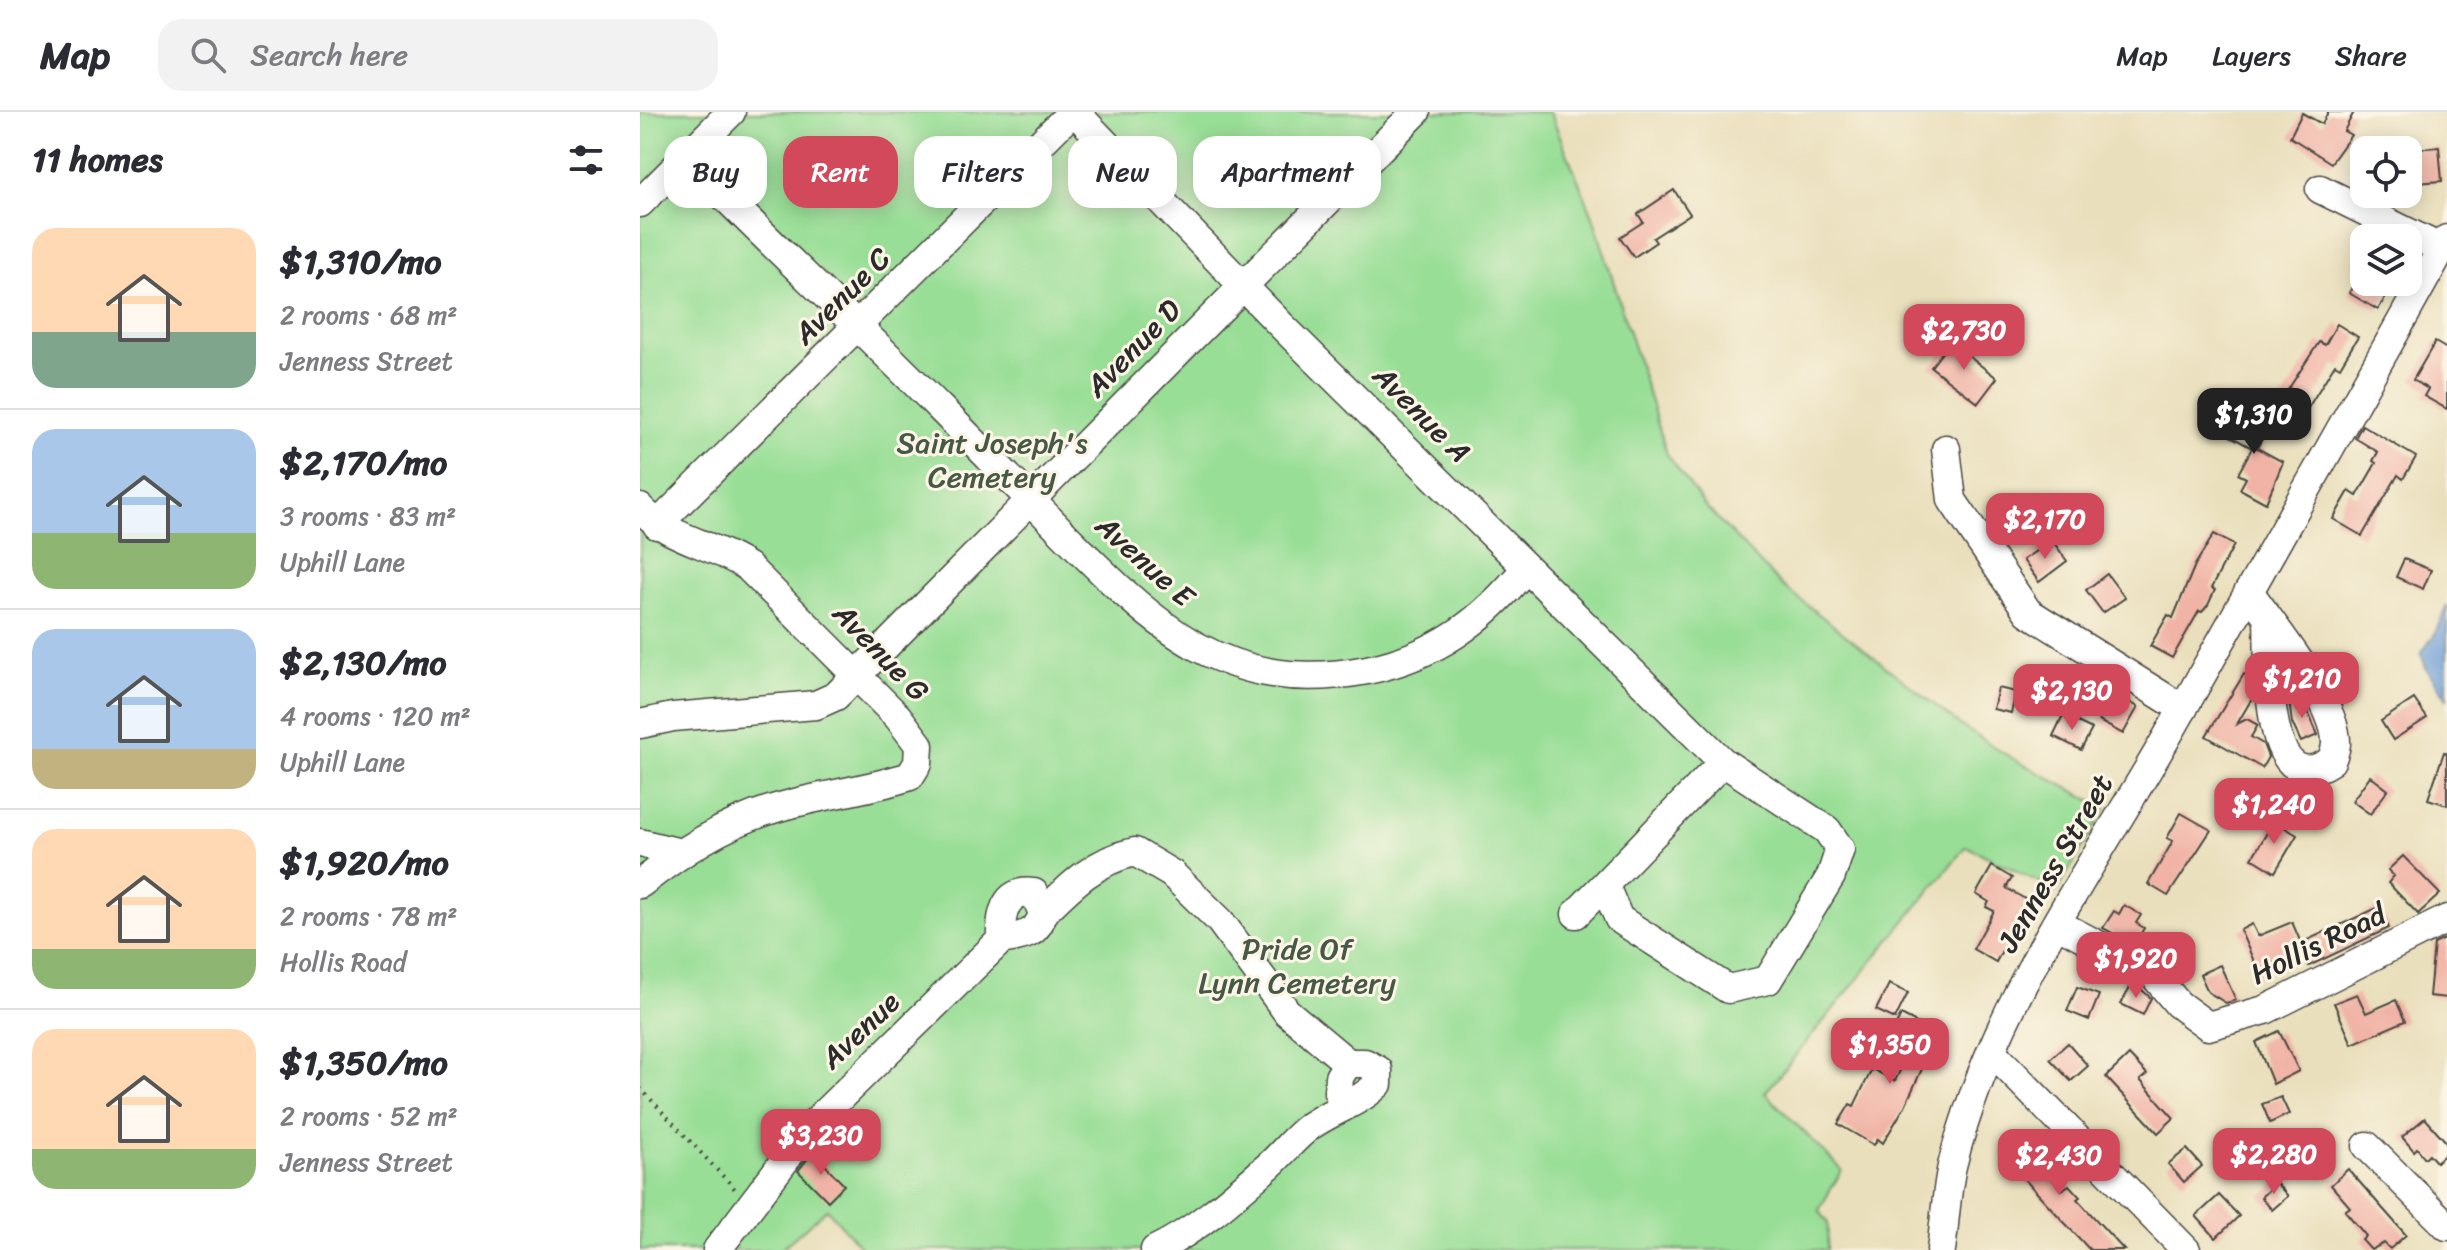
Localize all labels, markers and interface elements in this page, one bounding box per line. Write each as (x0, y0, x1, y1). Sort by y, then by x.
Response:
search box (158, 19, 718, 91)
text: Map (40, 22, 110, 89)
text: Search here (250, 28, 408, 82)
text: Map (2116, 31, 2168, 80)
text: Layers (2212, 31, 2291, 80)
text: Share (2335, 31, 2407, 80)
icon: search (186, 33, 230, 77)
text: 11 homes (32, 130, 163, 190)
chip: Buy (664, 136, 767, 208)
chip: Rent (783, 136, 898, 208)
chip: Filters (914, 136, 1052, 208)
chip: New (1068, 136, 1177, 208)
chip: Apartment (1193, 136, 1381, 208)
map controls (2350, 136, 2422, 296)
button: locate (2350, 136, 2422, 208)
icon: filters (564, 138, 608, 182)
button: layers (2350, 224, 2422, 296)
text: $1,310/mo (280, 232, 442, 292)
street label: Avenue C (779, 233, 905, 359)
icon: home (96, 260, 192, 356)
street label: Avenue D (1071, 286, 1195, 411)
text: 2 rooms · 68 m² (280, 292, 457, 338)
pin: $2,730 (1899, 304, 2029, 372)
text: $2,730 (1921, 307, 2007, 353)
text: Jenness Street (280, 338, 453, 384)
street label: Avenue A (1359, 351, 1485, 477)
pin: $1,310 (2189, 388, 2319, 456)
text: $1,310 (2215, 391, 2293, 437)
park label: Saint Joseph's Cemetery (896, 416, 1088, 504)
text: $2,170/mo (280, 433, 447, 493)
icon: home (96, 461, 192, 557)
text: 3 rooms · 83 m² (280, 493, 456, 539)
pin: $2,170 (1980, 493, 2110, 561)
text: $2,170 (2004, 496, 2086, 542)
street label: Avenue E (1082, 500, 1209, 623)
text: Uphill Lane (280, 539, 405, 585)
street label: Avenue G (818, 589, 943, 715)
text: $2,130/mo (280, 633, 447, 693)
pin: $1,210 (2237, 652, 2367, 720)
text: $1,210 (2263, 655, 2341, 701)
icon: home (96, 661, 192, 757)
pin: $2,130 (2007, 664, 2137, 732)
text: $2,130 (2031, 667, 2113, 713)
text: 4 rooms · 120 m² (280, 693, 471, 739)
text: Uphill Lane (280, 739, 405, 785)
street label: Jenness Street (1981, 763, 2128, 964)
pin: $1,240 (2209, 778, 2339, 846)
text: $1,240 (2232, 781, 2316, 827)
text: $1,920/mo (280, 833, 449, 893)
icon: home (96, 861, 192, 957)
street label: Hollis Road (2241, 887, 2397, 1000)
text: 2 rooms · 78 m² (280, 893, 457, 939)
park label: Pride Of Lynn Cemetery (1198, 922, 1396, 1010)
pin: $1,920 (2071, 932, 2201, 1000)
text: $1,920 (2094, 935, 2178, 981)
text: Hollis Road (280, 939, 406, 985)
street label: Avenue (806, 977, 913, 1083)
pin: $1,350 (1825, 1018, 1955, 1086)
text: $1,350 (1849, 1021, 1931, 1067)
text: $1,350/mo (280, 1033, 448, 1093)
icon: home (96, 1061, 192, 1157)
text: 2 rooms · 52 m² (280, 1093, 458, 1139)
pin: $3,230 (756, 1109, 886, 1177)
text: $3,230 (779, 1112, 863, 1158)
pin: $2,280 (2209, 1128, 2339, 1196)
pin: $2,430 (1994, 1129, 2124, 1197)
text: $2,280 (2231, 1131, 2317, 1177)
text: $2,430 (2016, 1132, 2102, 1178)
text: Jenness Street (280, 1139, 453, 1185)

